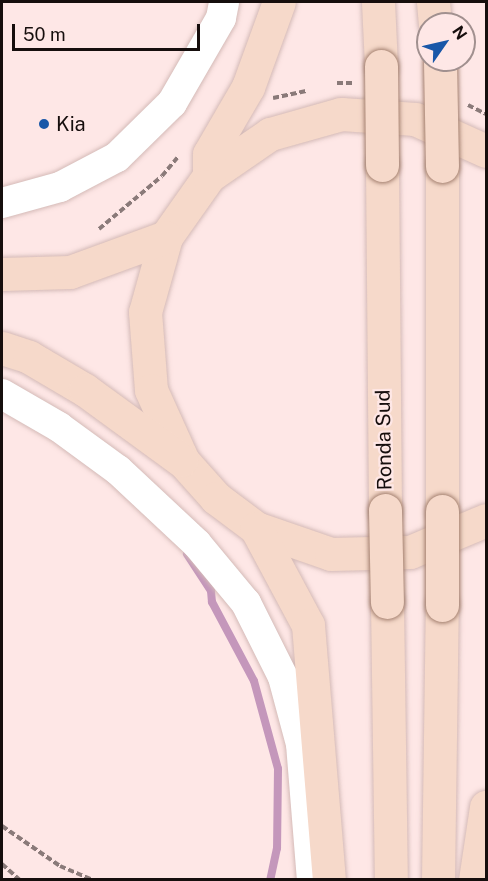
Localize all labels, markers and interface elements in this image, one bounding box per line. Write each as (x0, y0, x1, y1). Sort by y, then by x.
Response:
scale bar (15, 12, 202, 50)
north arrow (416, 12, 476, 72)
text: N (448, 22, 471, 43)
text: 50 m (23, 24, 66, 45)
place label: Kia (56, 112, 86, 136)
marker: Kia (37, 117, 51, 131)
street label: Ronda Sud (371, 389, 397, 491)

